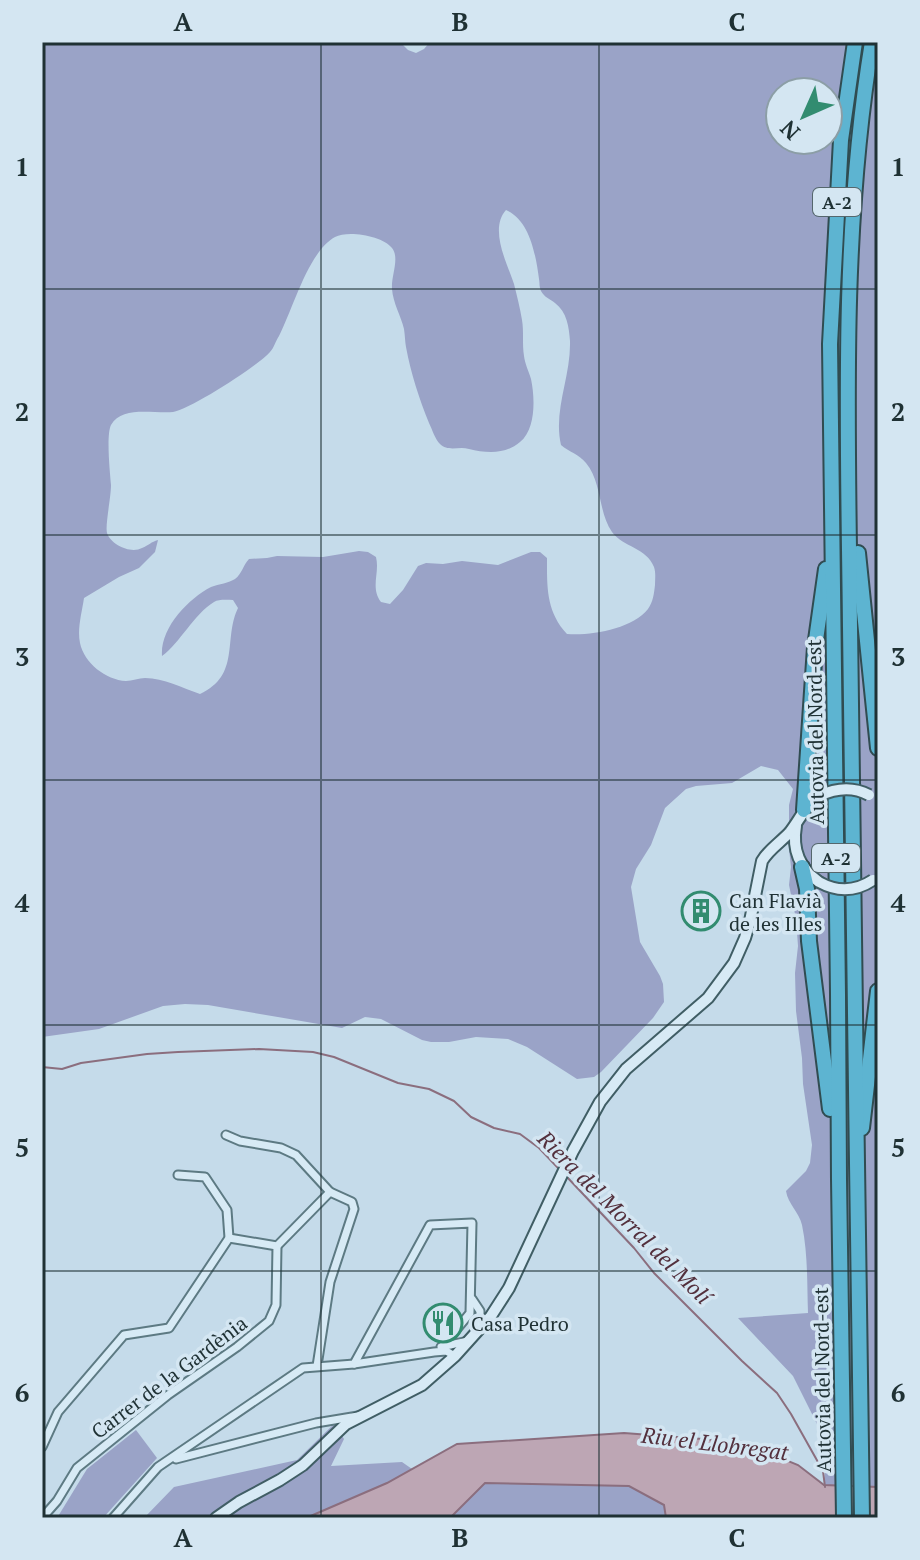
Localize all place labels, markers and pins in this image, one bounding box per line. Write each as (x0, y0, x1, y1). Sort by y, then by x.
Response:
place label: Can Flavià de les Illes (729, 887, 822, 937)
building icon: Can Flavià de les Illes (680, 890, 722, 932)
restaurant icon: Casa Pedro (422, 1302, 464, 1344)
place label: Casa Pedro (471, 1310, 569, 1337)

